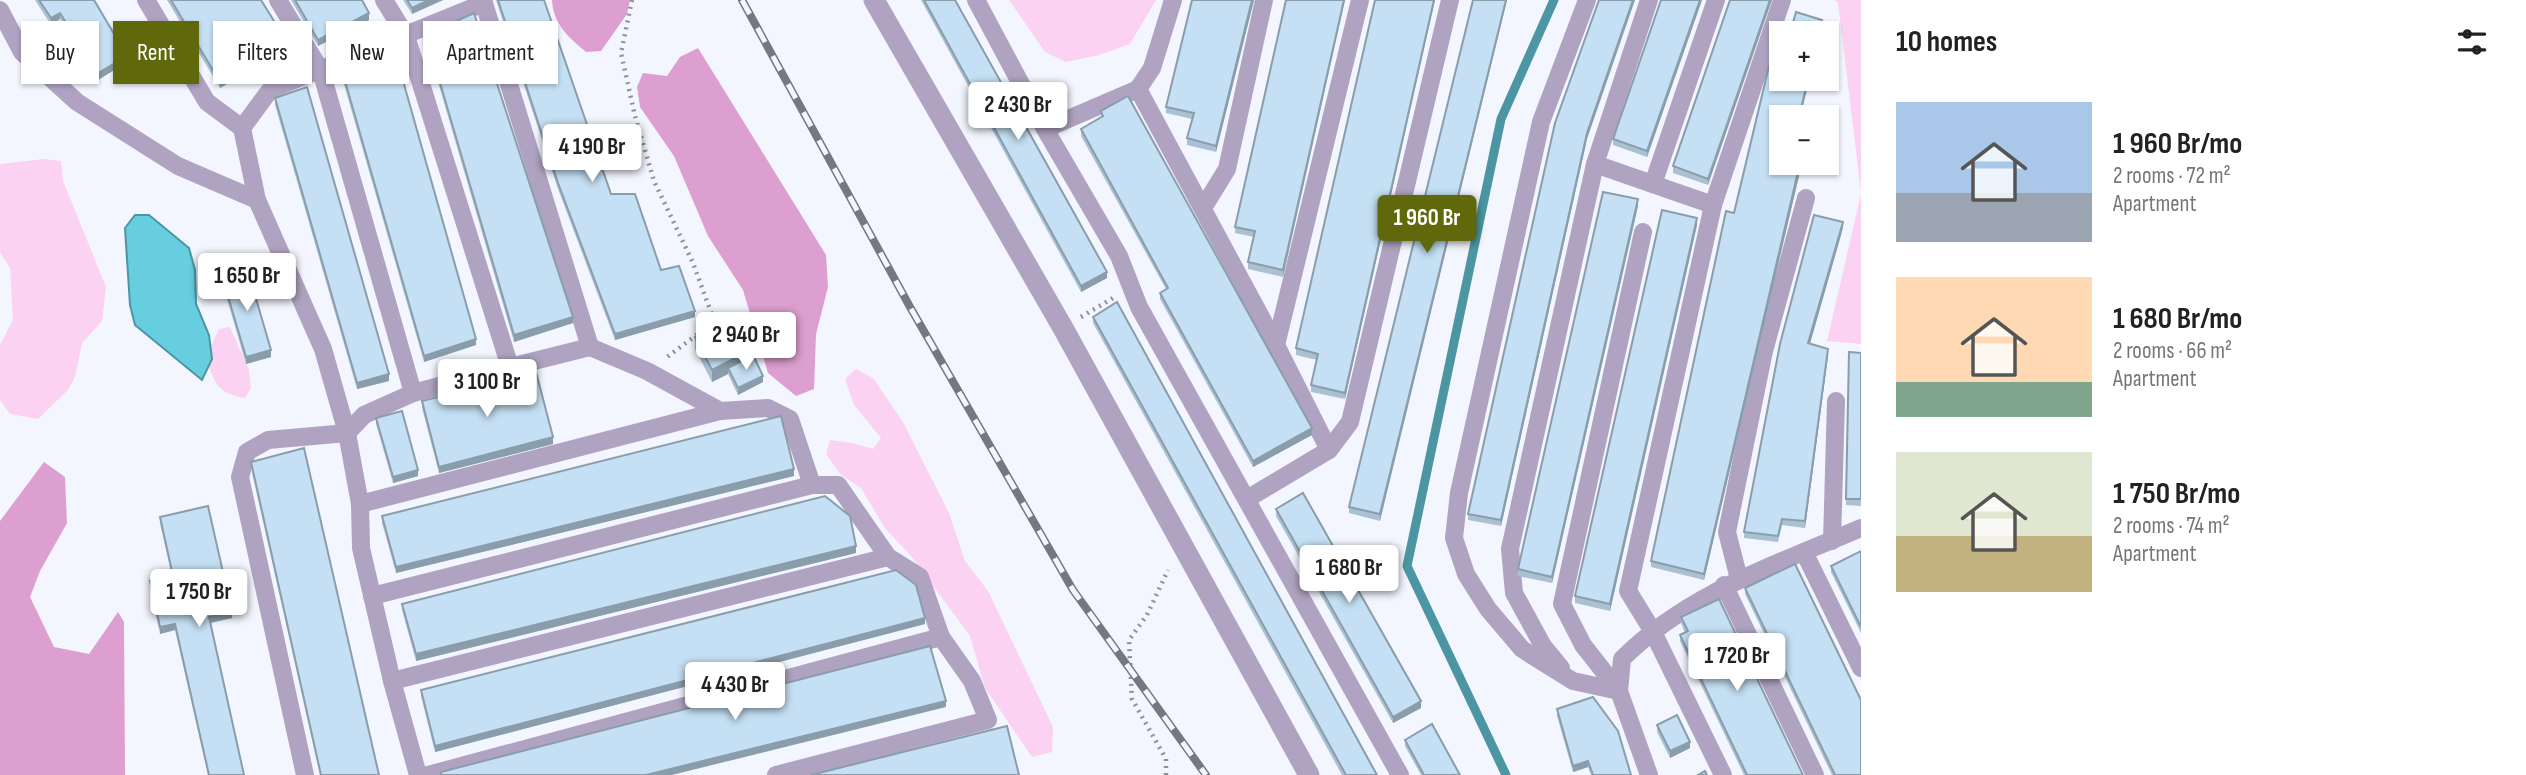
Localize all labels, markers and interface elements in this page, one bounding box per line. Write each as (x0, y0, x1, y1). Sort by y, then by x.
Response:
chip: Buy (21, 21, 99, 84)
chip: Rent (113, 21, 199, 84)
chip: Filters (213, 21, 312, 84)
chip: New (326, 21, 409, 84)
chip: Apartment (423, 21, 558, 84)
map controls (1769, 21, 1839, 175)
button: + (1769, 21, 1839, 91)
icon: filters (2453, 23, 2491, 61)
text: 10 homes (1896, 24, 1997, 60)
pin: 2 430 Br (946, 82, 1090, 142)
text: 2 430 Br (984, 91, 1052, 119)
button: − (1769, 105, 1839, 175)
pin: 4 190 Br (520, 124, 664, 184)
text: 1 960 Br/mo (2113, 126, 2242, 162)
icon: home (1952, 130, 2036, 214)
text: 4 190 Br (559, 133, 625, 161)
text: 2 rooms · 72 m² (2113, 162, 2231, 190)
text: Apartment (2113, 190, 2197, 218)
pin: 1 960 Br (1355, 196, 1499, 255)
text: 1 960 Br (1394, 204, 1460, 232)
pin: 1 650 Br (175, 254, 319, 313)
text: 1 650 Br (214, 262, 280, 290)
text: 1 680 Br/mo (2113, 301, 2242, 337)
icon: home (1952, 305, 2036, 389)
pin: 2 940 Br (674, 312, 818, 372)
text: 2 940 Br (712, 321, 780, 349)
text: 2 rooms · 66 m² (2113, 337, 2232, 365)
pin: 3 100 Br (415, 360, 559, 419)
text: Apartment (2113, 365, 2197, 393)
text: 3 100 Br (454, 368, 520, 396)
text: 1 750 Br/mo (2113, 476, 2240, 512)
icon: home (1952, 480, 2036, 564)
text: 2 rooms · 74 m² (2113, 512, 2230, 540)
text: Apartment (2113, 540, 2197, 568)
pin: 1 680 Br (1277, 546, 1421, 605)
text: 1 680 Br (1316, 554, 1382, 582)
pin: 1 750 Br (127, 570, 271, 629)
text: 1 750 Br (166, 578, 232, 606)
pin: 1 720 Br (1665, 634, 1809, 693)
text: 1 720 Br (1704, 642, 1770, 670)
pin: 4 430 Br (663, 662, 807, 722)
text: 4 430 Br (701, 671, 769, 699)

